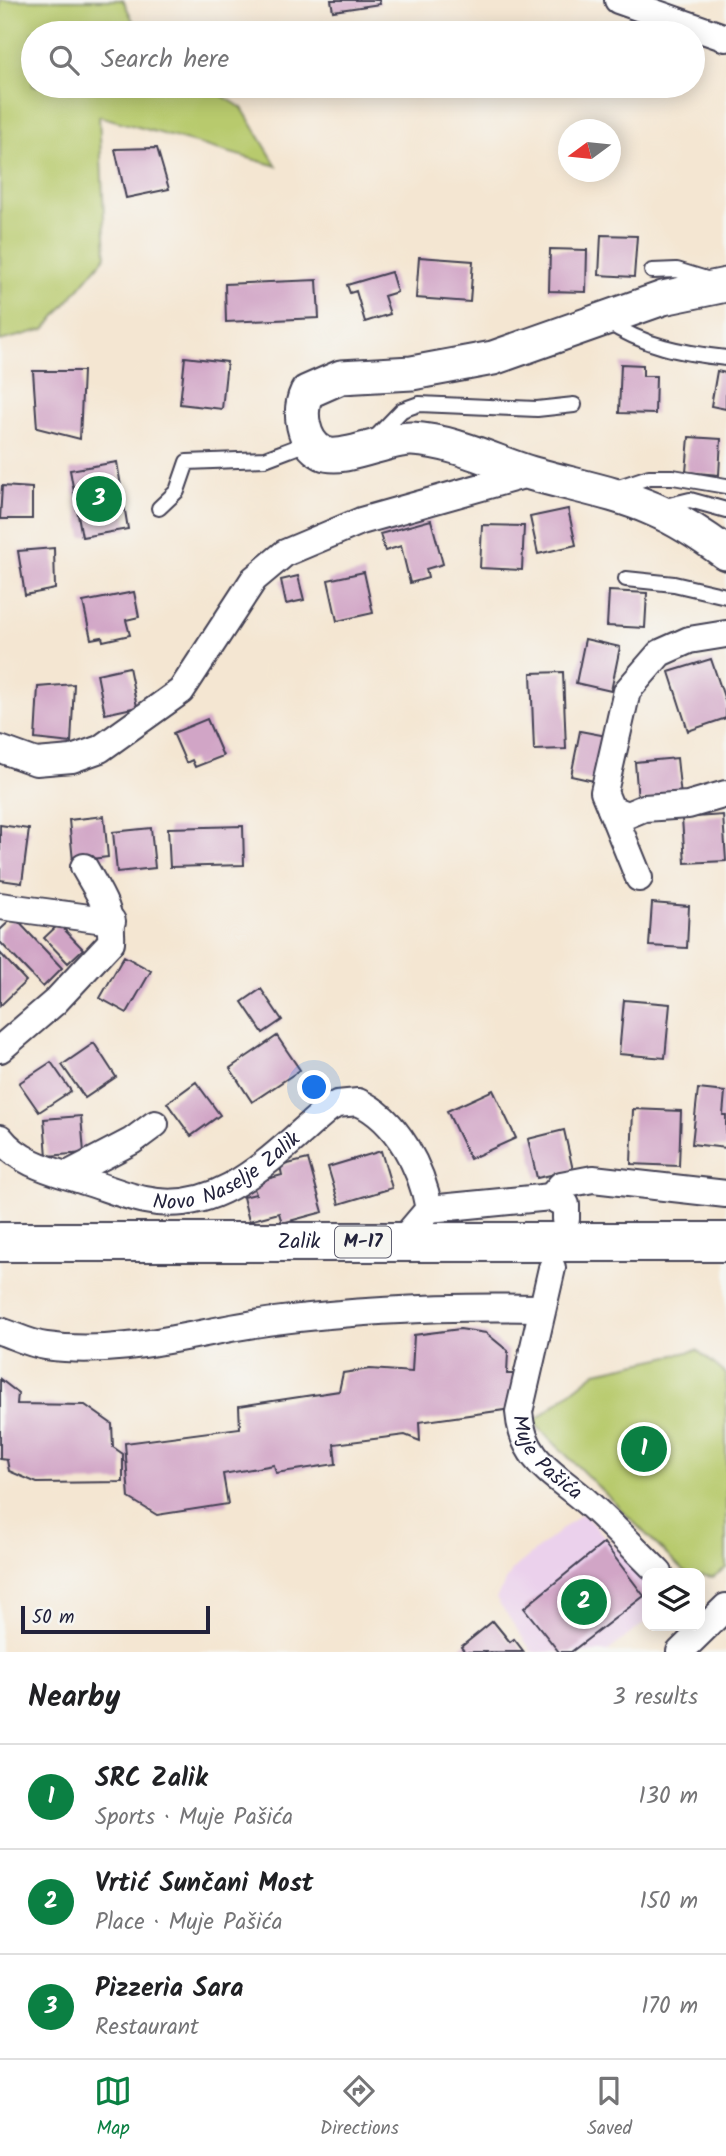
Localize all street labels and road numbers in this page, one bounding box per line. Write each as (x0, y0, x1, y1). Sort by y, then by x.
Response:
street label: Novo Naselje Zalik (151, 1123, 308, 1219)
street label: Zalik (278, 1226, 321, 1259)
road number: M-17 (335, 1226, 391, 1258)
street label: Muje Pašića (503, 1412, 590, 1509)

